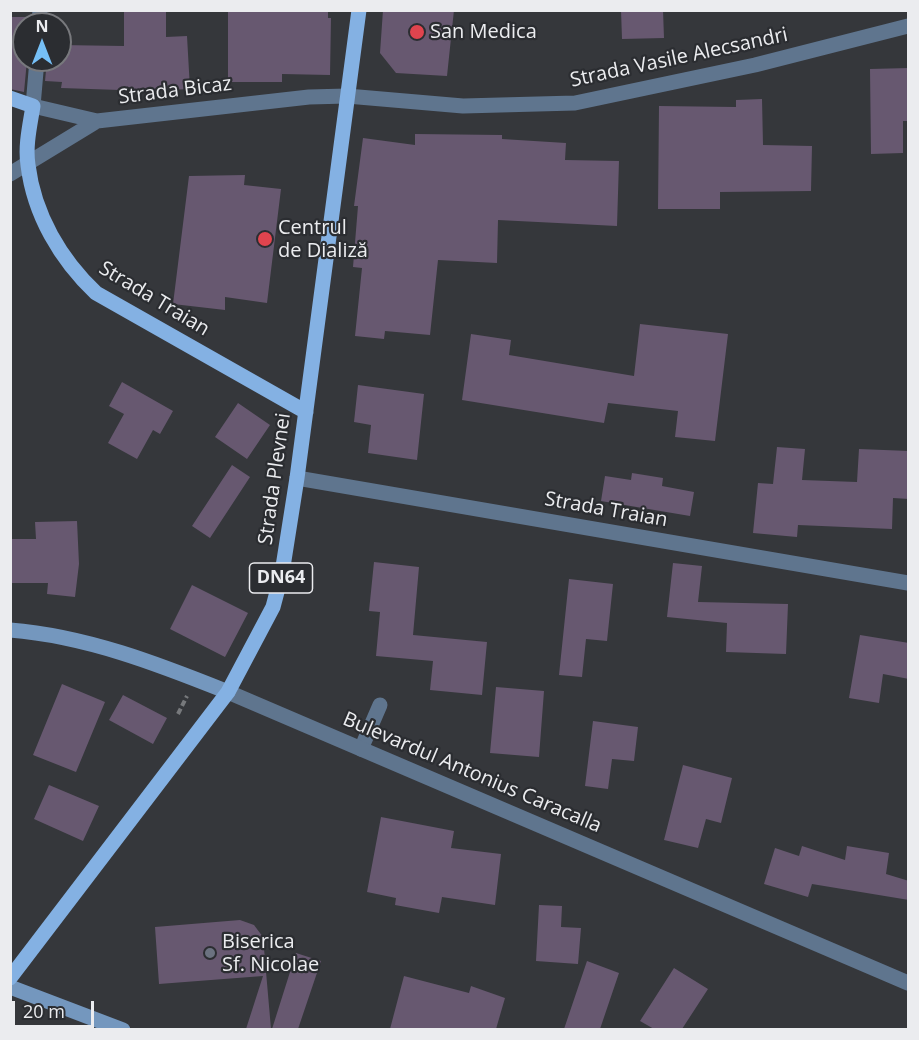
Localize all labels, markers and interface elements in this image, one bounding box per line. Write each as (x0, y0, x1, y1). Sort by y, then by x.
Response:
north arrow (12, 12, 72, 72)
text: N (35, 15, 49, 37)
place label: San Medica (430, 20, 537, 44)
marker: San Medica (408, 23, 426, 41)
street label: Strada Vasile Alecsandri (568, 23, 790, 93)
street label: Strada Bicaz (117, 72, 233, 110)
place label: Centrul de Dializă (278, 216, 368, 263)
marker: Centrul de Dializă (256, 230, 274, 248)
street label: Strada Traian (94, 257, 214, 341)
street label: Strada Plevnei (254, 412, 296, 546)
street label: Strada Traian (543, 487, 669, 533)
road number: DN64 (250, 563, 312, 593)
street label: Bulevardul Antonius Caracalla (339, 707, 605, 839)
place label: Biserica Sf. Nicolae (222, 930, 319, 977)
marker: Biserica Sf. Nicolae (203, 946, 217, 960)
scale bar (15, 989, 98, 1027)
text: 20 m (23, 999, 65, 1023)

